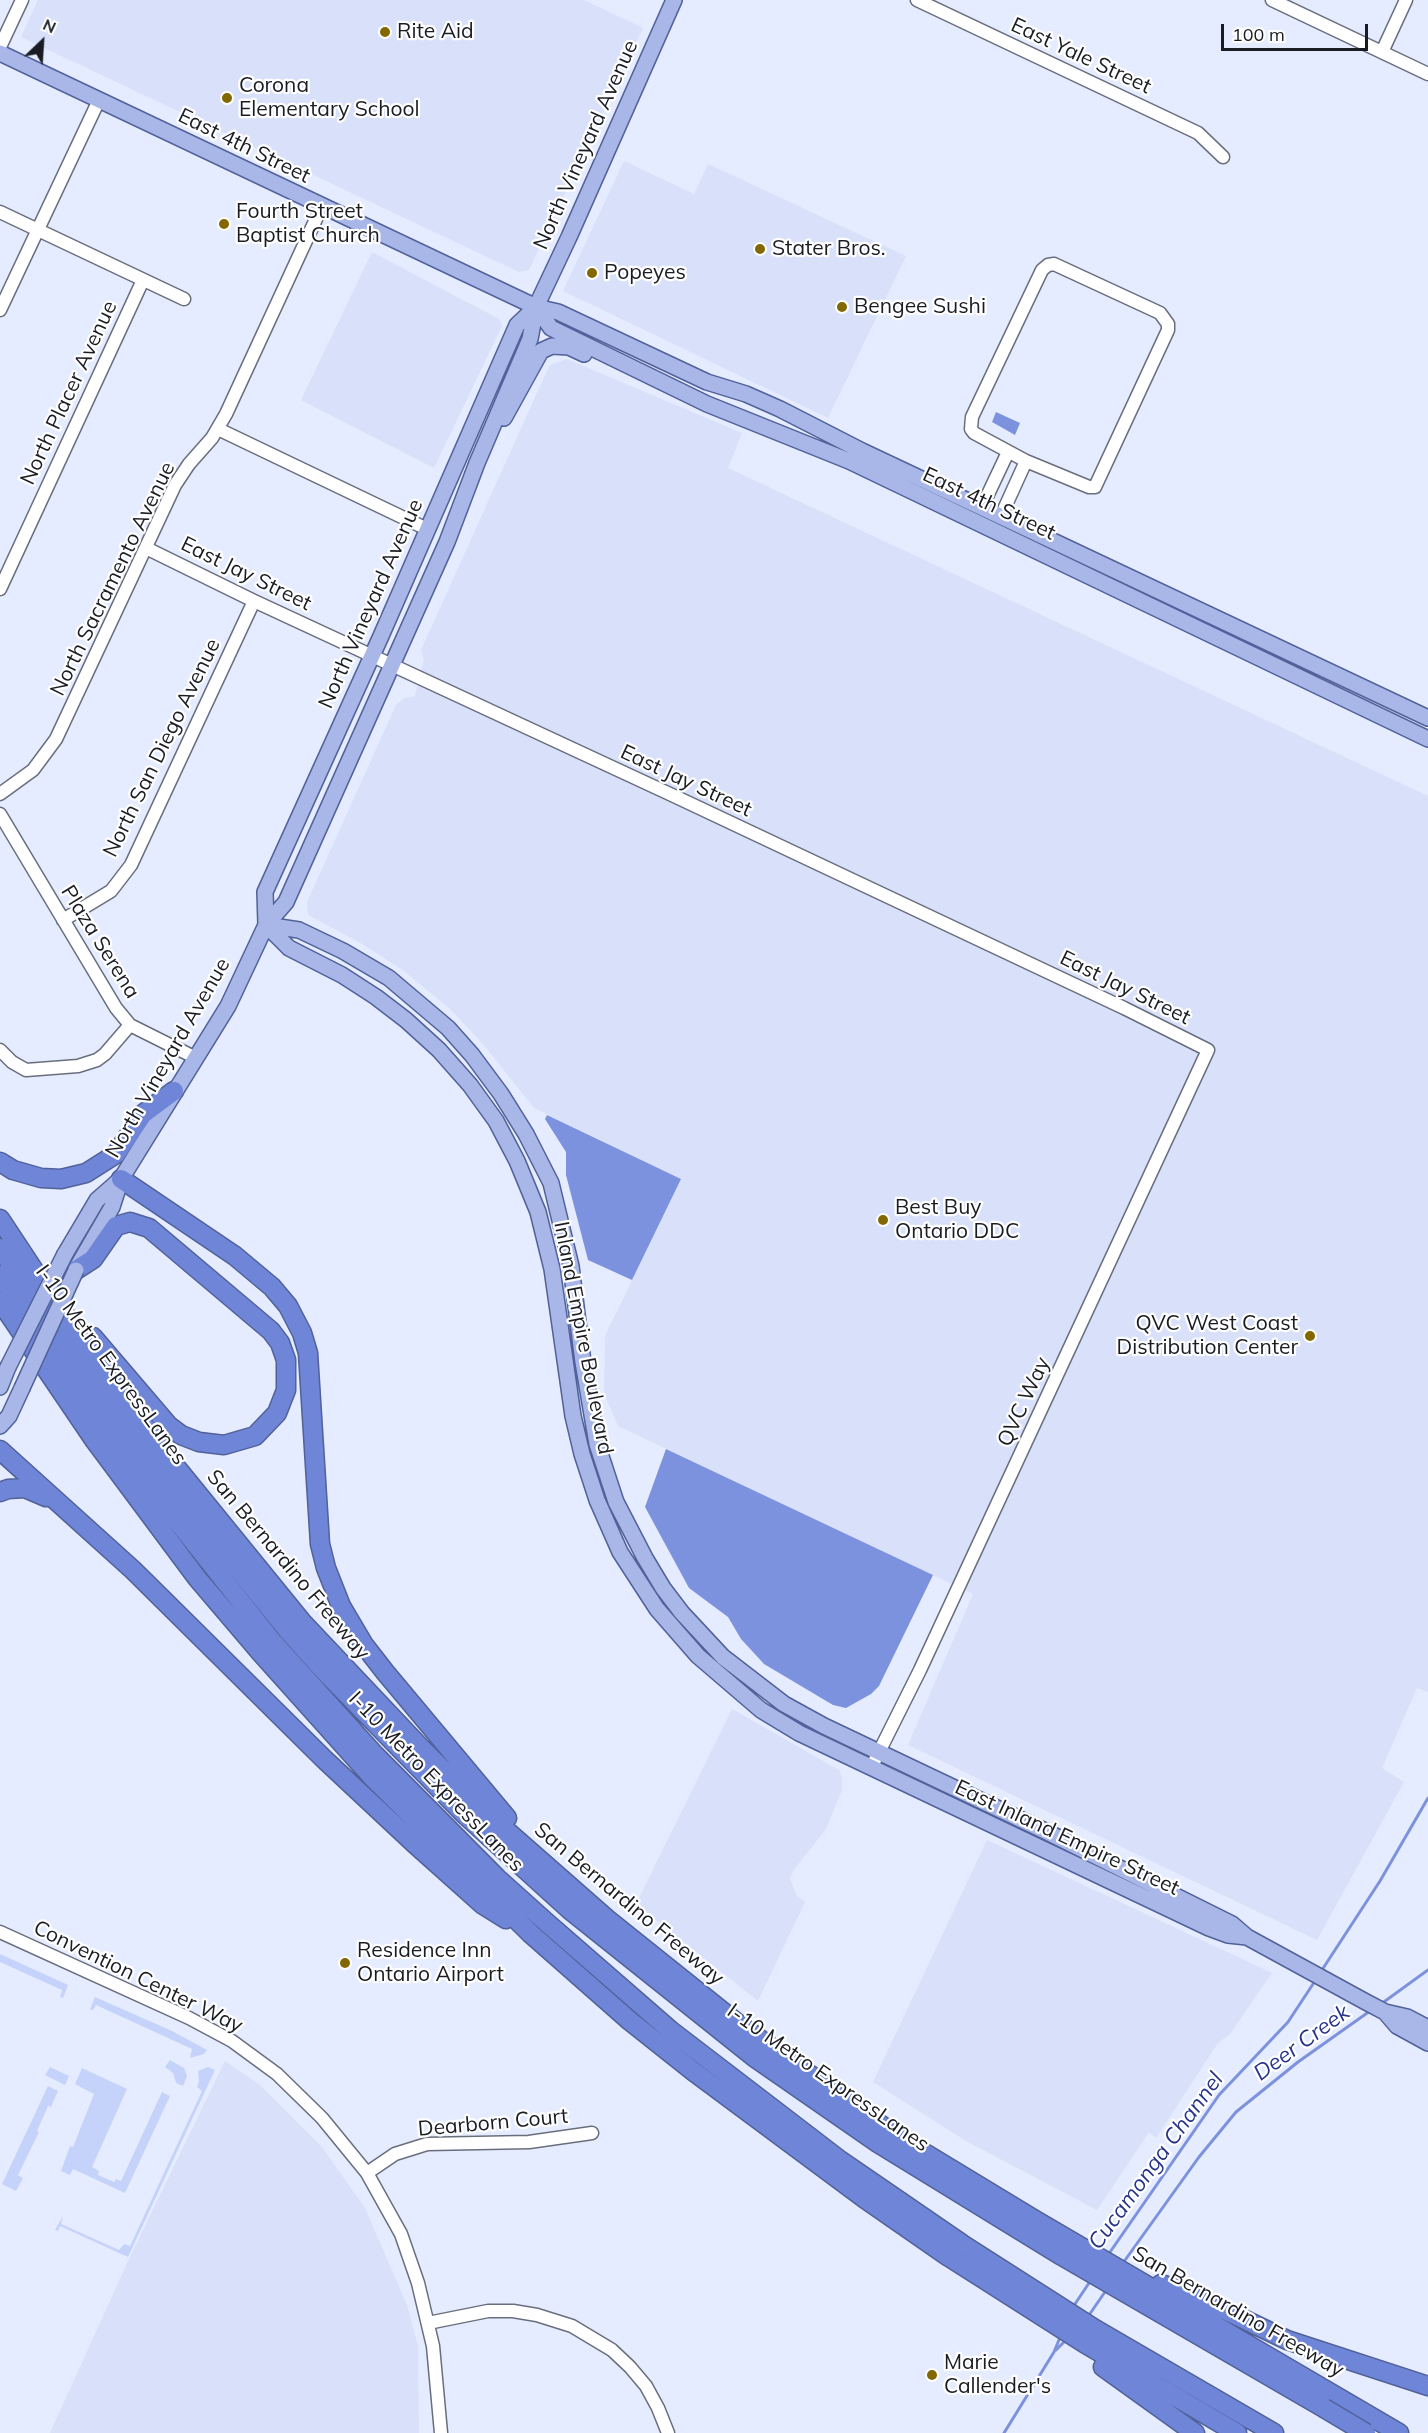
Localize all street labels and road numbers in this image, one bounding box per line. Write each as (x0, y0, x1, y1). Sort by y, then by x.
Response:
street label: East Yale Street (1007, 13, 1155, 99)
street label: North Vineyard Avenue (528, 36, 644, 254)
street label: East 4th Street (174, 103, 314, 189)
street label: North Placer Avenue (15, 297, 123, 489)
street label: North Sacramento Avenue (45, 458, 181, 700)
street label: East 4th Street (919, 462, 1059, 546)
street label: North Vineyard Avenue (313, 495, 429, 713)
street label: East Jay Street (177, 532, 315, 616)
street label: North San Diego Avenue (98, 635, 226, 861)
street label: East Jay Street (616, 740, 756, 822)
street label: Plaza Serena (55, 881, 145, 1003)
street label: East Jay Street (1056, 946, 1194, 1030)
street label: North Vineyard Avenue (100, 954, 236, 1162)
street label: Inland Empire Boulevard (548, 1219, 618, 1457)
street label: I-10 Metro ExpressLanes (30, 1260, 192, 1470)
street label: QVC Way (992, 1353, 1056, 1451)
street label: San Bernardino Freeway (201, 1465, 375, 1665)
street label: I-10 Metro ExpressLanes (343, 1687, 529, 1877)
street label: East Inland Empire Street (951, 1775, 1183, 1901)
street label: San Bernardino Freeway (529, 1817, 729, 1991)
street label: Convention Center Way (29, 1915, 247, 2039)
street label: I-10 Metro ExpressLanes (722, 1999, 934, 2157)
street label: Dearborn Court (417, 2104, 569, 2142)
street label: San Bernardino Freeway (1128, 2241, 1348, 2383)

